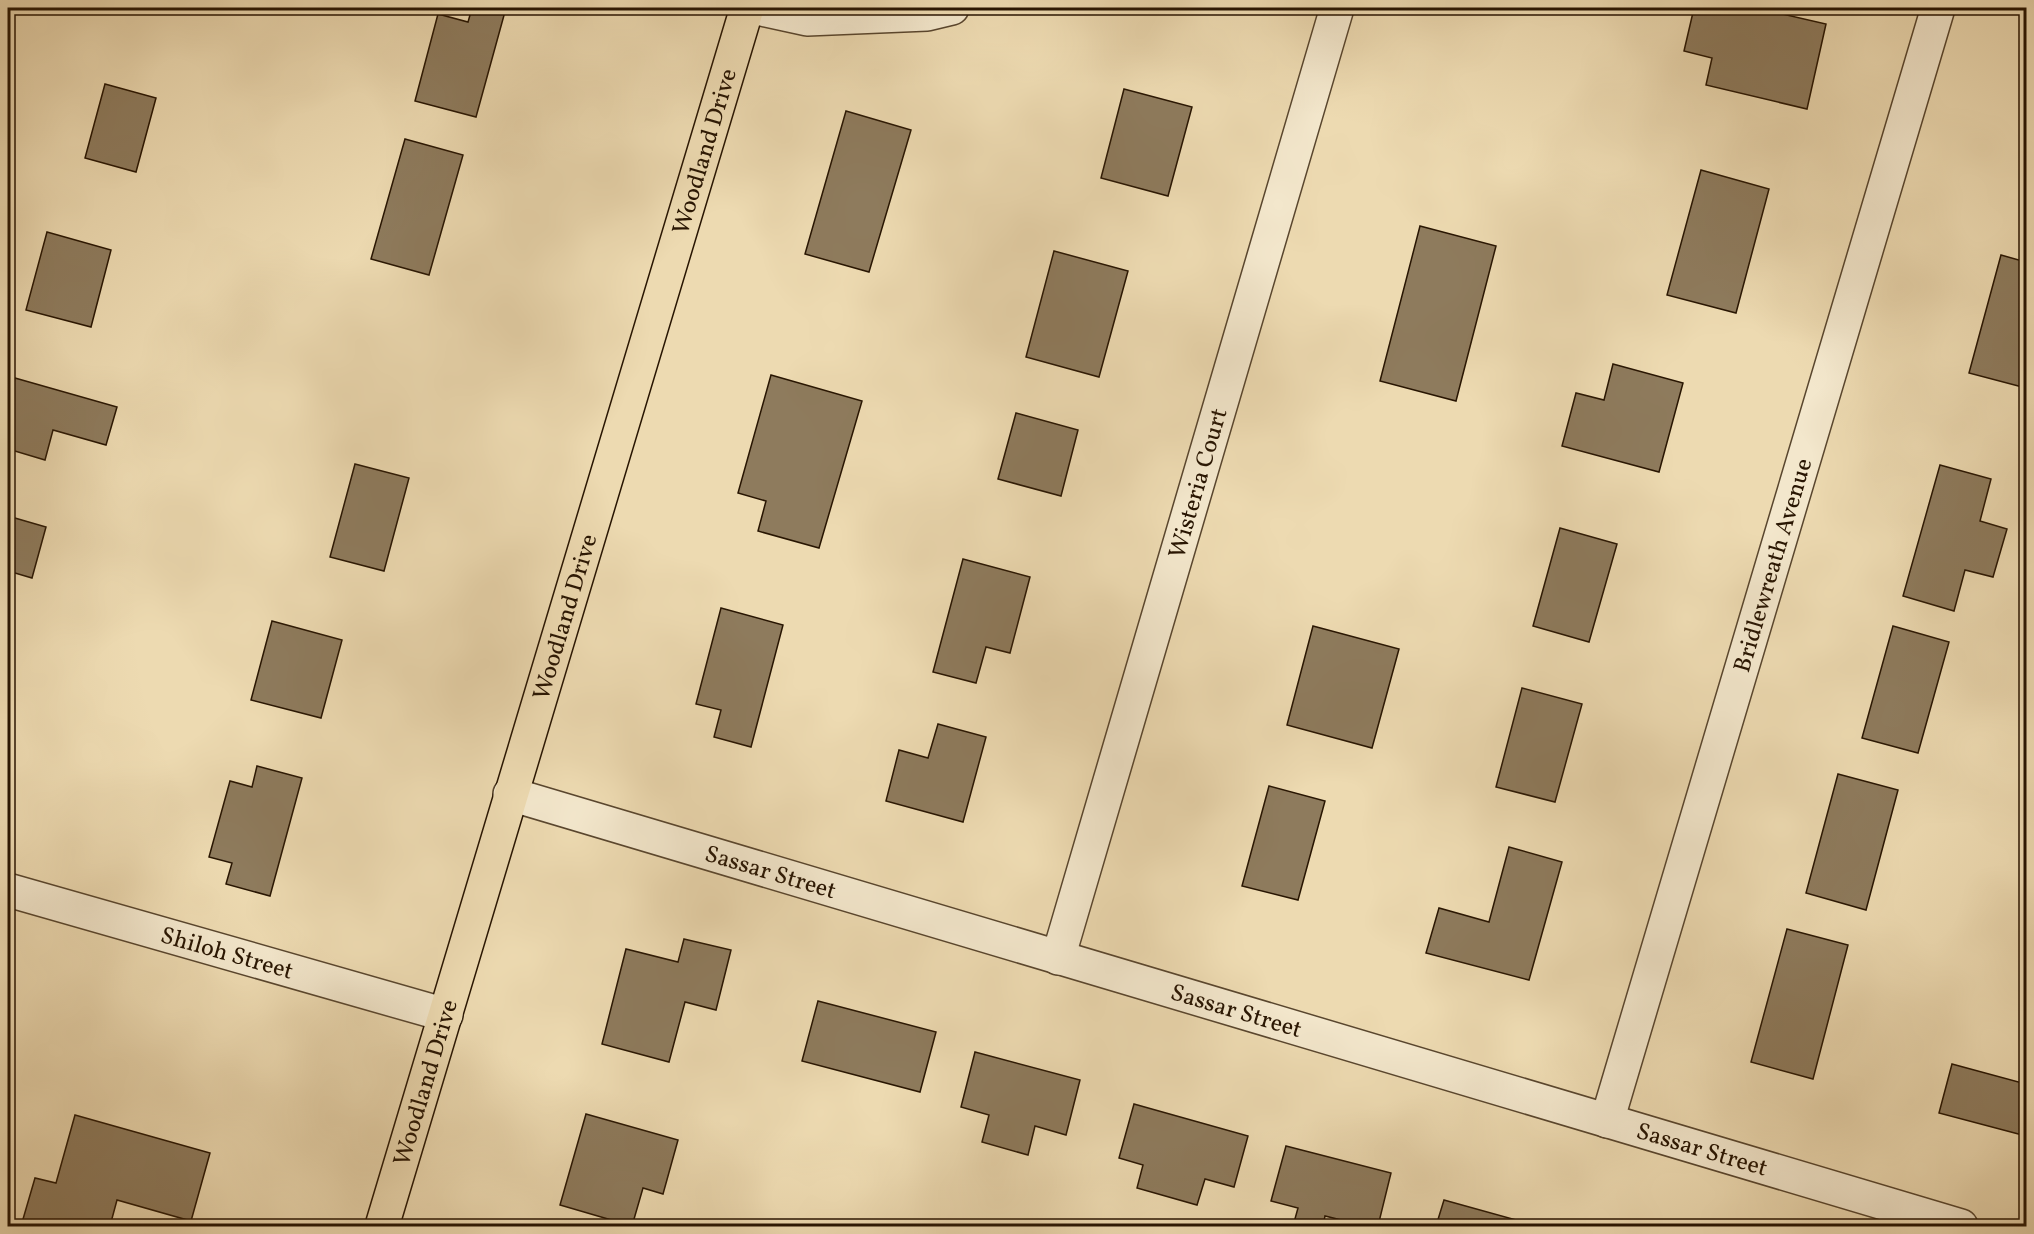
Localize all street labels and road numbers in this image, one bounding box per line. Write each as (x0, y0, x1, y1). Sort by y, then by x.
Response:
street label: Woodland Drive (665, 65, 747, 239)
street label: Wisteria Court (1161, 404, 1238, 563)
street label: Bridlewreath Avenue (1726, 454, 1822, 677)
street label: Woodland Drive (526, 530, 607, 704)
street label: Sassar Street (700, 838, 840, 909)
street label: Shiloh Street (156, 919, 297, 990)
street label: Sassar Street (1166, 977, 1306, 1048)
street label: Woodland Drive (386, 996, 468, 1170)
street label: Sassar Street (1632, 1115, 1772, 1187)

